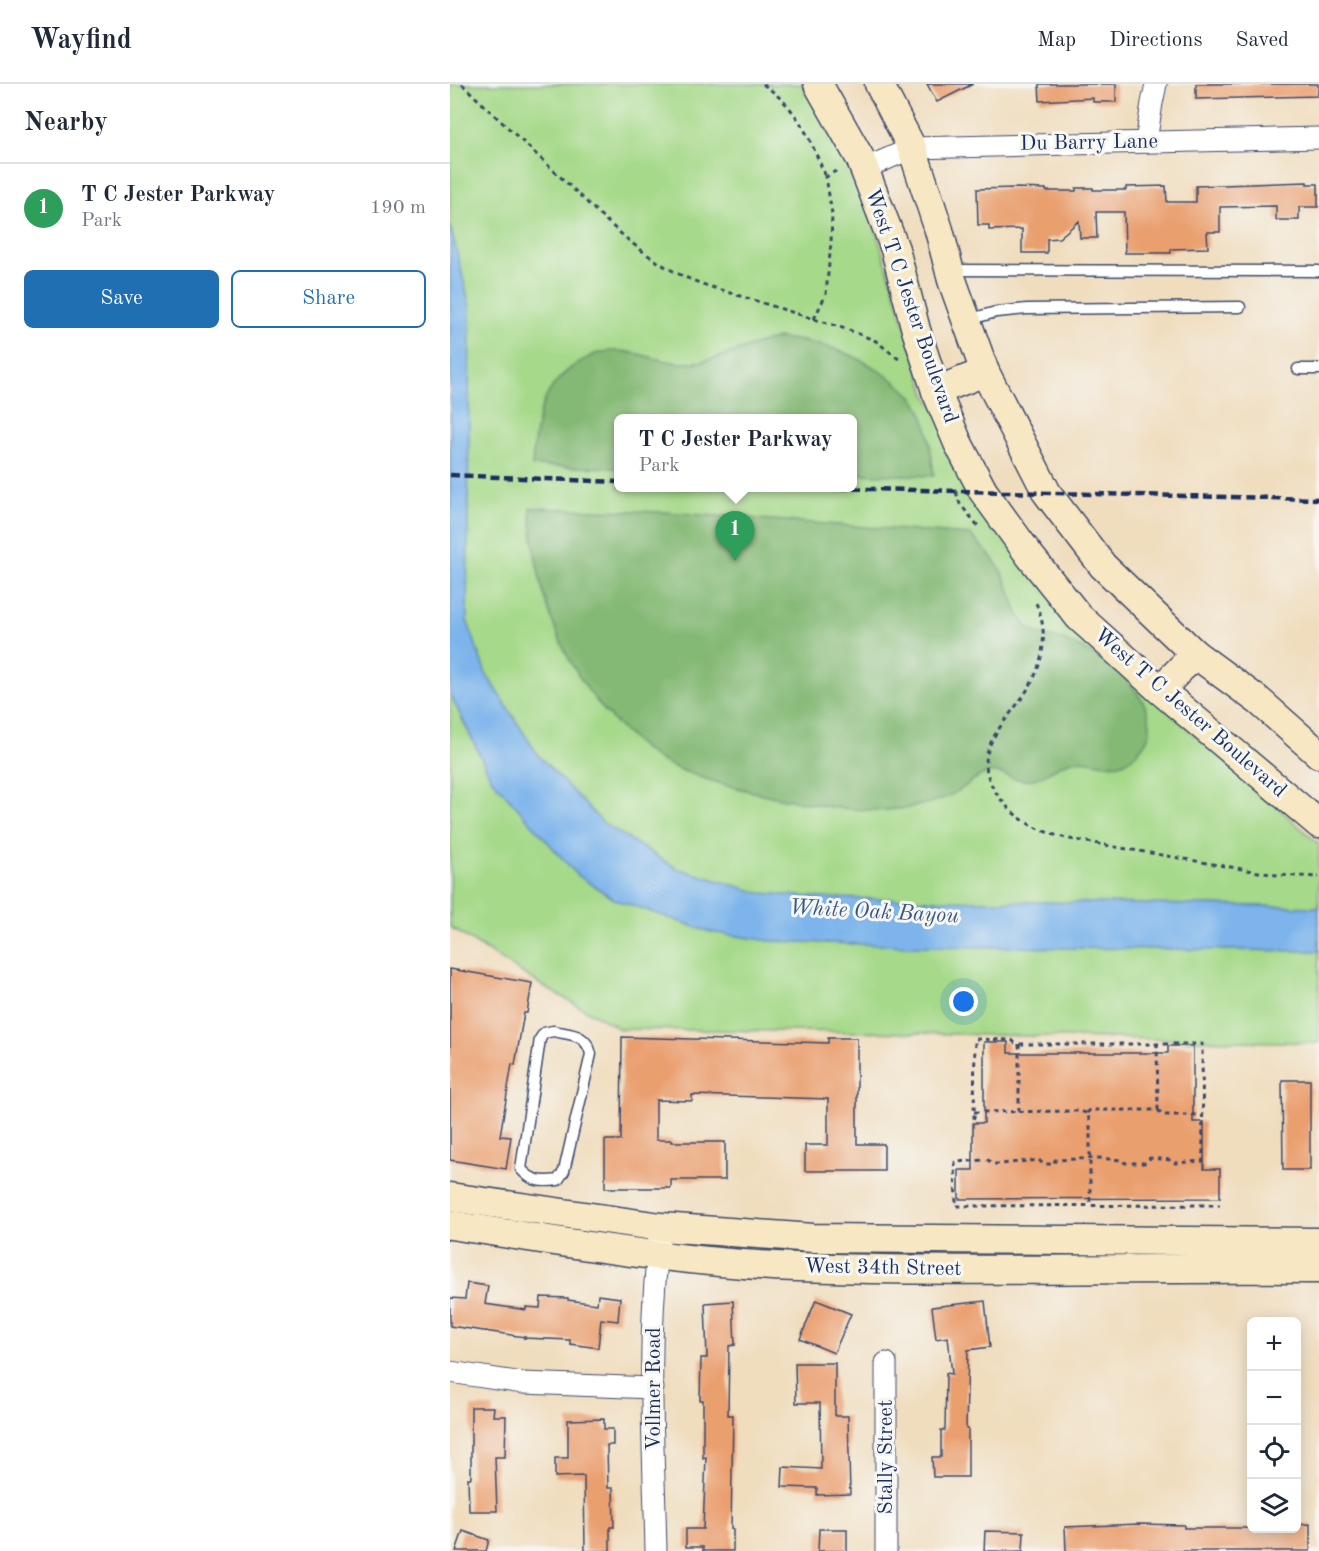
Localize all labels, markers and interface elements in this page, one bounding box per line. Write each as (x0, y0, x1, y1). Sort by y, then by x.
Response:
text: Wayfind (30, 27, 132, 55)
text: Map (1037, 30, 1076, 51)
text: Directions (1109, 30, 1203, 51)
text: Saved (1236, 30, 1289, 51)
text: Nearby (24, 110, 108, 136)
street label: Du Barry Lane (1020, 131, 1158, 155)
text: T C Jester Parkway (81, 184, 275, 206)
street label: West T C Jester Boulevard (861, 186, 961, 426)
text: 1 (38, 198, 49, 218)
text: 190 m (370, 198, 426, 218)
text: Park (81, 211, 122, 231)
button: Save (24, 270, 219, 328)
button: Share (231, 270, 426, 328)
popup (614, 414, 857, 492)
text: T C Jester Parkway (638, 429, 833, 451)
text: Park (638, 456, 680, 476)
pin: 1 (716, 512, 754, 561)
street label: West T C Jester Boulevard (1090, 624, 1290, 802)
water label: White Oak Bayou (789, 897, 960, 927)
your location (949, 987, 978, 1016)
street label: West 34th Street (804, 1256, 962, 1280)
map controls (1247, 1317, 1301, 1533)
button: + (1247, 1317, 1301, 1371)
street label: Vollmer Road (644, 1327, 665, 1451)
button: − (1247, 1371, 1301, 1425)
street label: Stally Street (876, 1400, 897, 1514)
button: locate (1247, 1425, 1301, 1479)
button: layers (1247, 1479, 1301, 1533)

